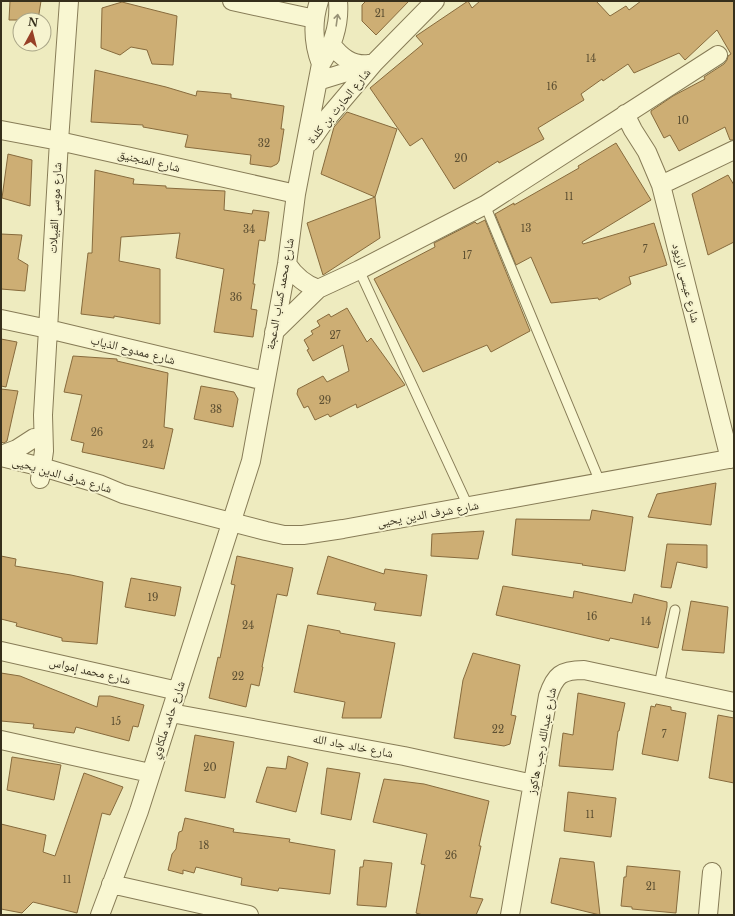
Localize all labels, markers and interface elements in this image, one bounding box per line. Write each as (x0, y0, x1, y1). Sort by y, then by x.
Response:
house number: 21 (375, 7, 385, 20)
north arrow (12, 12, 52, 52)
text: N (27, 14, 40, 30)
one-way arrow (334, 14, 341, 27)
house number: 14 (586, 52, 596, 65)
street label: شارع الحارث بن كلدة (304, 65, 374, 147)
house number: 16 (547, 80, 557, 93)
house number: 10 (677, 114, 689, 127)
house number: 32 (258, 137, 270, 150)
street label: شارع المنجنيق (116, 146, 182, 176)
house number: 20 (454, 152, 468, 165)
street label: شارع موسى القبيلات (45, 162, 65, 254)
house number: 11 (565, 190, 573, 203)
house number: 13 (521, 222, 531, 235)
house number: 34 (243, 223, 255, 236)
street label: شارع محمد كساب الدعجة (262, 237, 298, 351)
street label: شارع عيسى الزيود (668, 242, 704, 324)
house number: 7 (642, 243, 648, 256)
house number: 17 (462, 249, 473, 262)
house number: 36 (230, 291, 242, 304)
house number: 27 (329, 329, 342, 342)
street label: شارع ممدوح الذياب (89, 332, 177, 368)
house number: 29 (319, 394, 331, 407)
house number: 38 (210, 403, 222, 416)
house number: 26 (91, 426, 103, 439)
house number: 24 (142, 438, 154, 451)
street label: شارع شرف الدين يحيى (10, 453, 114, 497)
street label: شارع شرف الدين يحيى (376, 497, 480, 531)
house number: 19 (148, 591, 158, 604)
house number: 16 (587, 610, 597, 623)
house number: 14 (641, 615, 651, 628)
house number: 24 (242, 619, 254, 632)
street label: شارع محمد إمواس (48, 654, 132, 688)
house number: 22 (232, 670, 244, 683)
street label: شارع حامد ملكاوي (147, 679, 191, 762)
street label: شارع عبدالله رجب هاكوز (524, 686, 560, 797)
house number: 15 (111, 715, 121, 728)
house number: 22 (492, 723, 504, 736)
house number: 7 (661, 728, 667, 741)
street label: شارع خالد جاد الله (311, 730, 395, 762)
house number: 20 (203, 761, 217, 774)
house number: 11 (586, 808, 594, 821)
house number: 18 (199, 839, 209, 852)
house number: 26 (445, 849, 457, 862)
house number: 11 (63, 873, 71, 886)
house number: 21 (646, 880, 656, 893)

